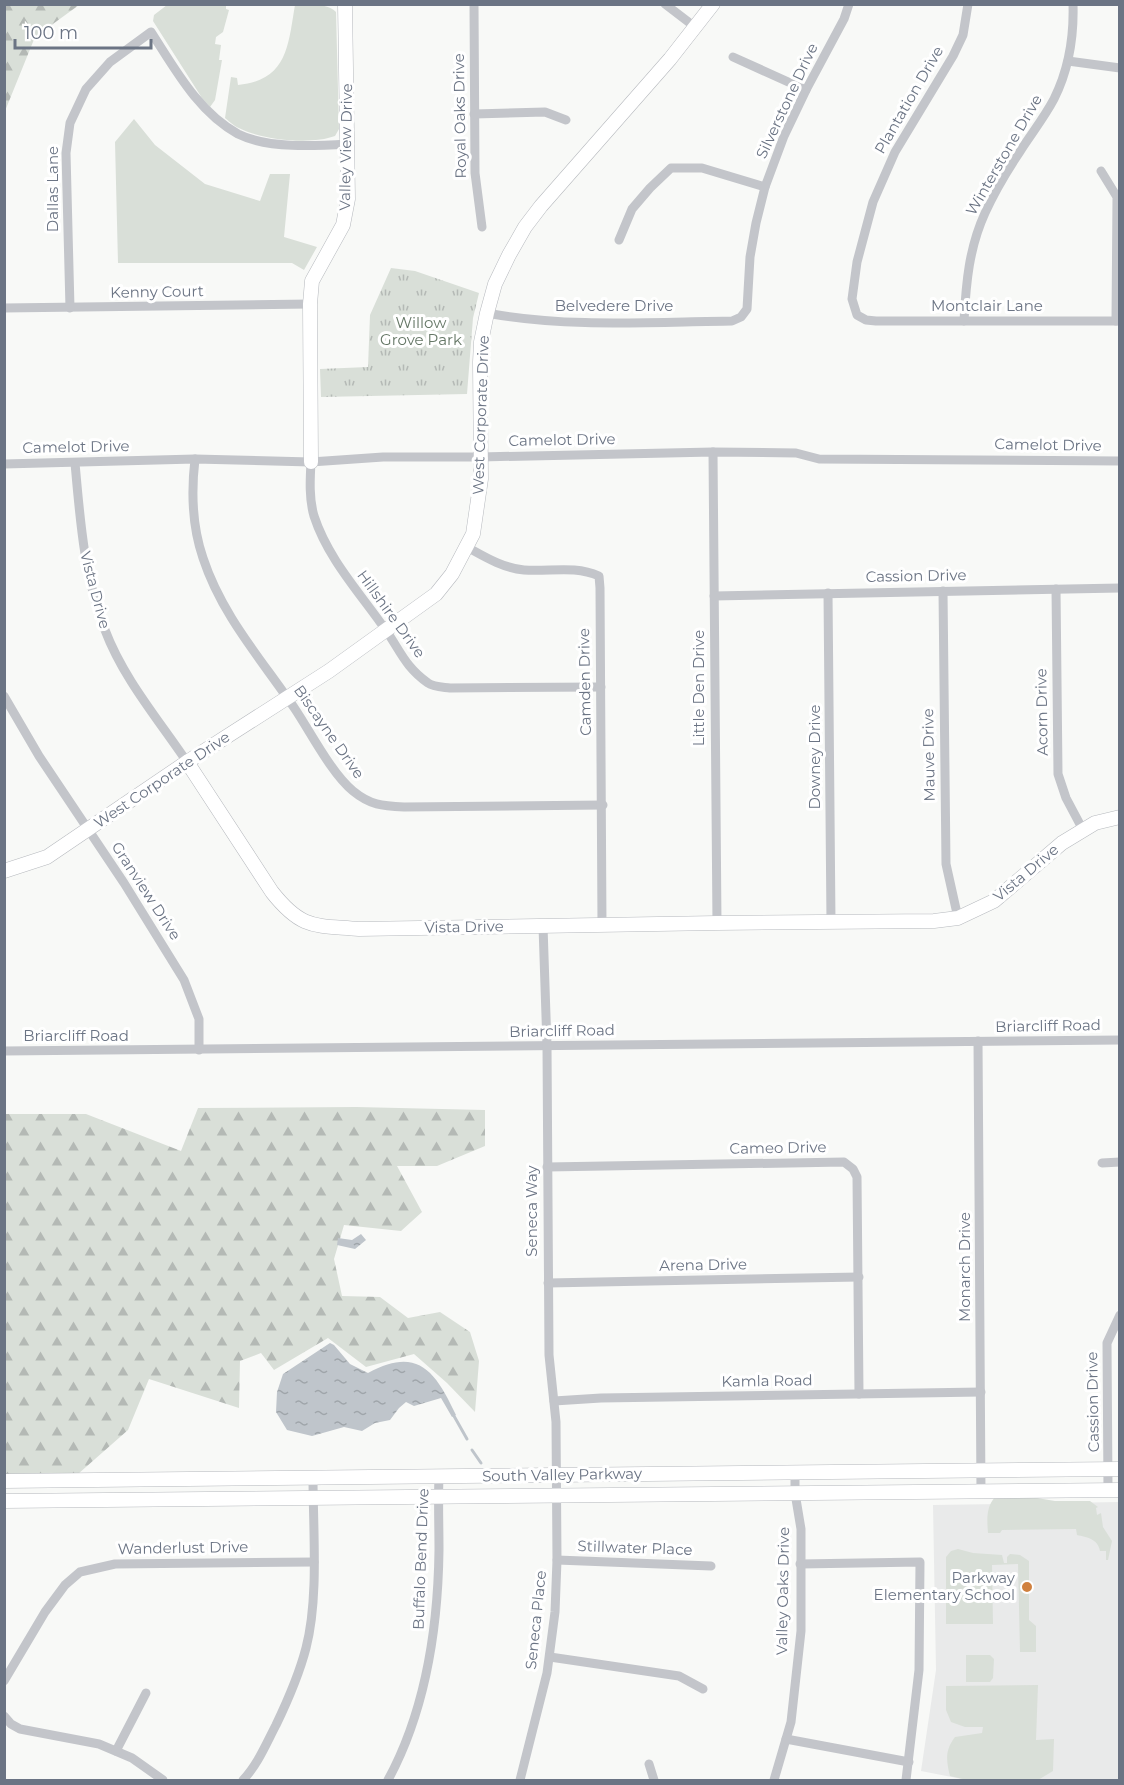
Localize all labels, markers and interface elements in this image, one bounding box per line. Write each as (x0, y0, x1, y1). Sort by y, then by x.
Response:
scale bar (15, 12, 152, 50)
text: 100 m (24, 22, 78, 44)
street label: Silverstone Drive (751, 40, 822, 162)
street label: Plantation Drive (870, 42, 947, 157)
street label: Royal Oaks Drive (449, 53, 470, 179)
street label: Valley View Drive (335, 83, 356, 211)
street label: Winterstone Drive (961, 91, 1046, 219)
street label: Dallas Lane (43, 146, 62, 232)
street label: Kenny Court (110, 281, 204, 302)
street label: Belvedere Drive (555, 296, 673, 315)
street label: Montclair Lane (931, 296, 1043, 315)
park label: Willow Grove Park (380, 313, 462, 349)
street label: West Corporate Drive (468, 335, 493, 495)
street label: Camelot Drive (508, 429, 616, 450)
street label: Camelot Drive (994, 434, 1102, 455)
street label: Camelot Drive (22, 436, 130, 457)
street label: Vista Drive (76, 549, 115, 631)
street label: Cassion Drive (865, 565, 967, 586)
street label: Hillshire Drive (353, 566, 430, 661)
street label: Camden Drive (574, 628, 595, 736)
street label: Little Den Drive (689, 630, 708, 746)
street label: Acorn Drive (1031, 668, 1052, 756)
street label: Biscayne Drive (290, 681, 369, 782)
street label: Downey Drive (805, 704, 824, 810)
street label: Mauve Drive (918, 708, 939, 802)
street label: West Corporate Drive (90, 727, 233, 832)
street label: Granview Drive (108, 838, 185, 943)
street label: Vista Drive (989, 840, 1062, 905)
street label: Vista Drive (424, 916, 504, 937)
street label: Briarcliff Road (995, 1015, 1101, 1036)
street label: Briarcliff Road (509, 1020, 615, 1041)
street label: Briarcliff Road (23, 1026, 129, 1045)
street label: Cameo Drive (729, 1137, 827, 1158)
street label: Seneca Way (522, 1165, 541, 1257)
street label: Monarch Drive (955, 1212, 974, 1322)
street label: Arena Drive (659, 1254, 747, 1275)
street label: Cassion Drive (1082, 1351, 1103, 1453)
street label: Kamla Road (721, 1370, 813, 1391)
street label: South Valley Parkway (482, 1464, 643, 1485)
street label: Buffalo Bend Drive (409, 1488, 432, 1630)
street label: Valley Oaks Drive (772, 1527, 793, 1655)
street label: Stillwater Place (577, 1536, 693, 1559)
street label: Wanderlust Drive (117, 1537, 249, 1558)
place label: Parkway Elementary School (874, 1568, 1016, 1604)
street label: Seneca Place (521, 1569, 550, 1671)
marker: Parkway Elementary School (1020, 1580, 1034, 1594)

